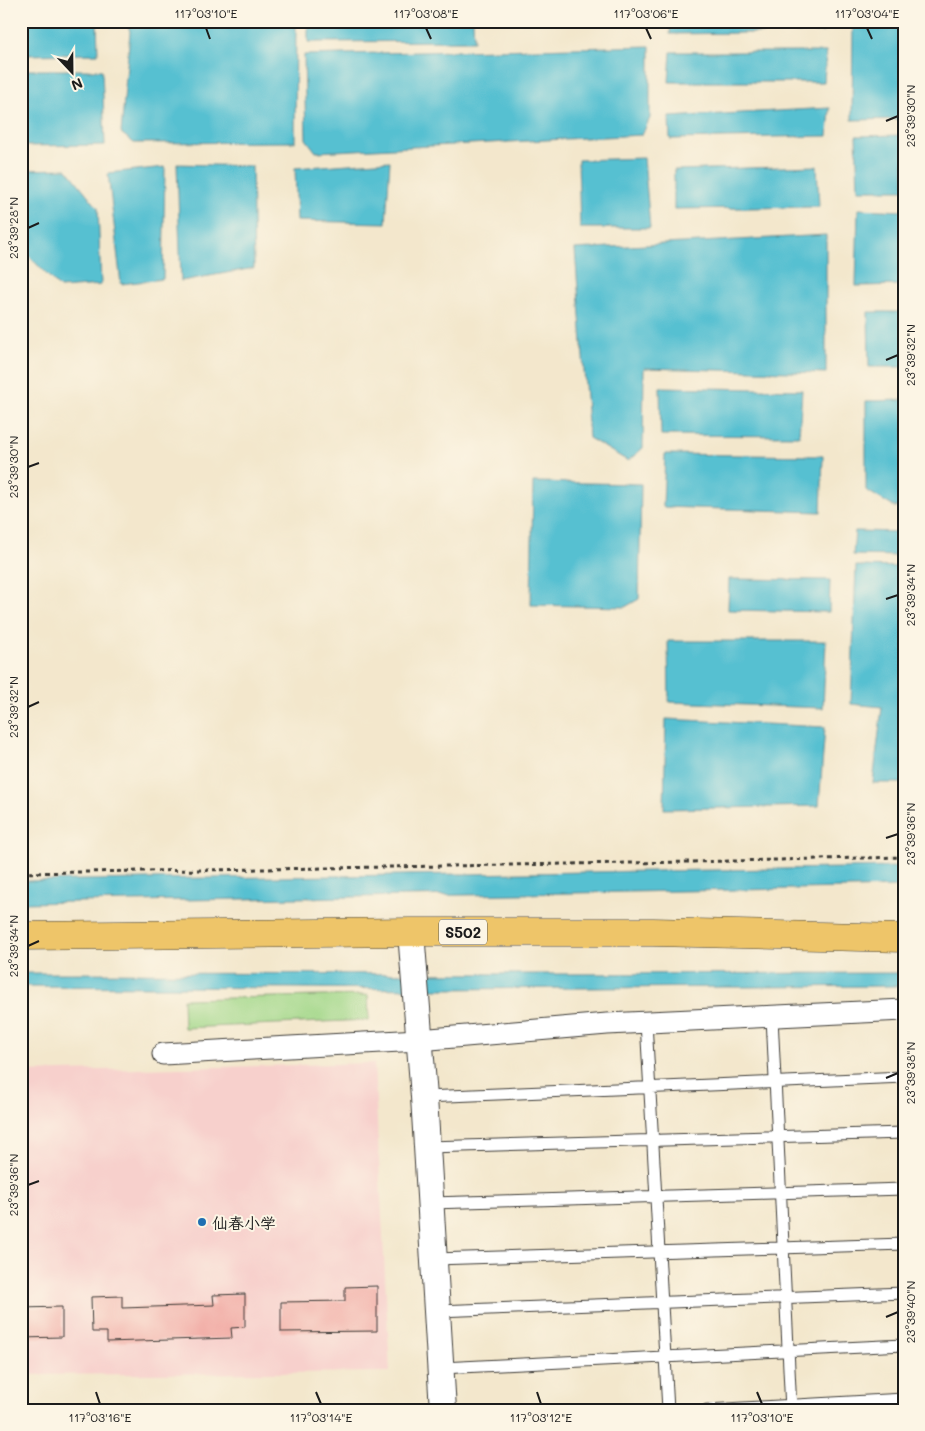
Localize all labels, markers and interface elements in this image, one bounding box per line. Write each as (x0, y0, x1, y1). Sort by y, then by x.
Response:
text: 117°03'10"E (175, 5, 238, 21)
text: 117°03'08"E (394, 5, 459, 21)
text: 117°03'06"E (614, 5, 679, 21)
text: 117°03'04"E (835, 5, 899, 21)
north arrow (48, 48, 98, 98)
text: N (69, 74, 86, 95)
text: 23°39'30"N (902, 85, 918, 147)
text: 23°39'28"N (5, 197, 21, 259)
text: 23°39'32"N (902, 324, 918, 386)
text: 23°39'30"N (5, 436, 21, 498)
text: 23°39'34"N (902, 564, 918, 626)
text: 23°39'32"N (5, 676, 21, 738)
text: 23°39'36"N (902, 803, 918, 865)
text: 23°39'34"N (5, 915, 21, 977)
road number: S502 (439, 920, 487, 944)
text: 23°39'38"N (902, 1042, 918, 1104)
text: 23°39'36"N (5, 1154, 21, 1216)
place label: 仙春小学 (212, 1212, 276, 1233)
marker: 仙春小学 (196, 1216, 208, 1228)
text: 23°39'40"N (902, 1281, 918, 1343)
text: 117°03'16"E (69, 1409, 132, 1425)
text: 117°03'14"E (290, 1409, 352, 1425)
text: 117°03'12"E (510, 1409, 572, 1425)
text: 117°03'10"E (731, 1409, 794, 1425)

